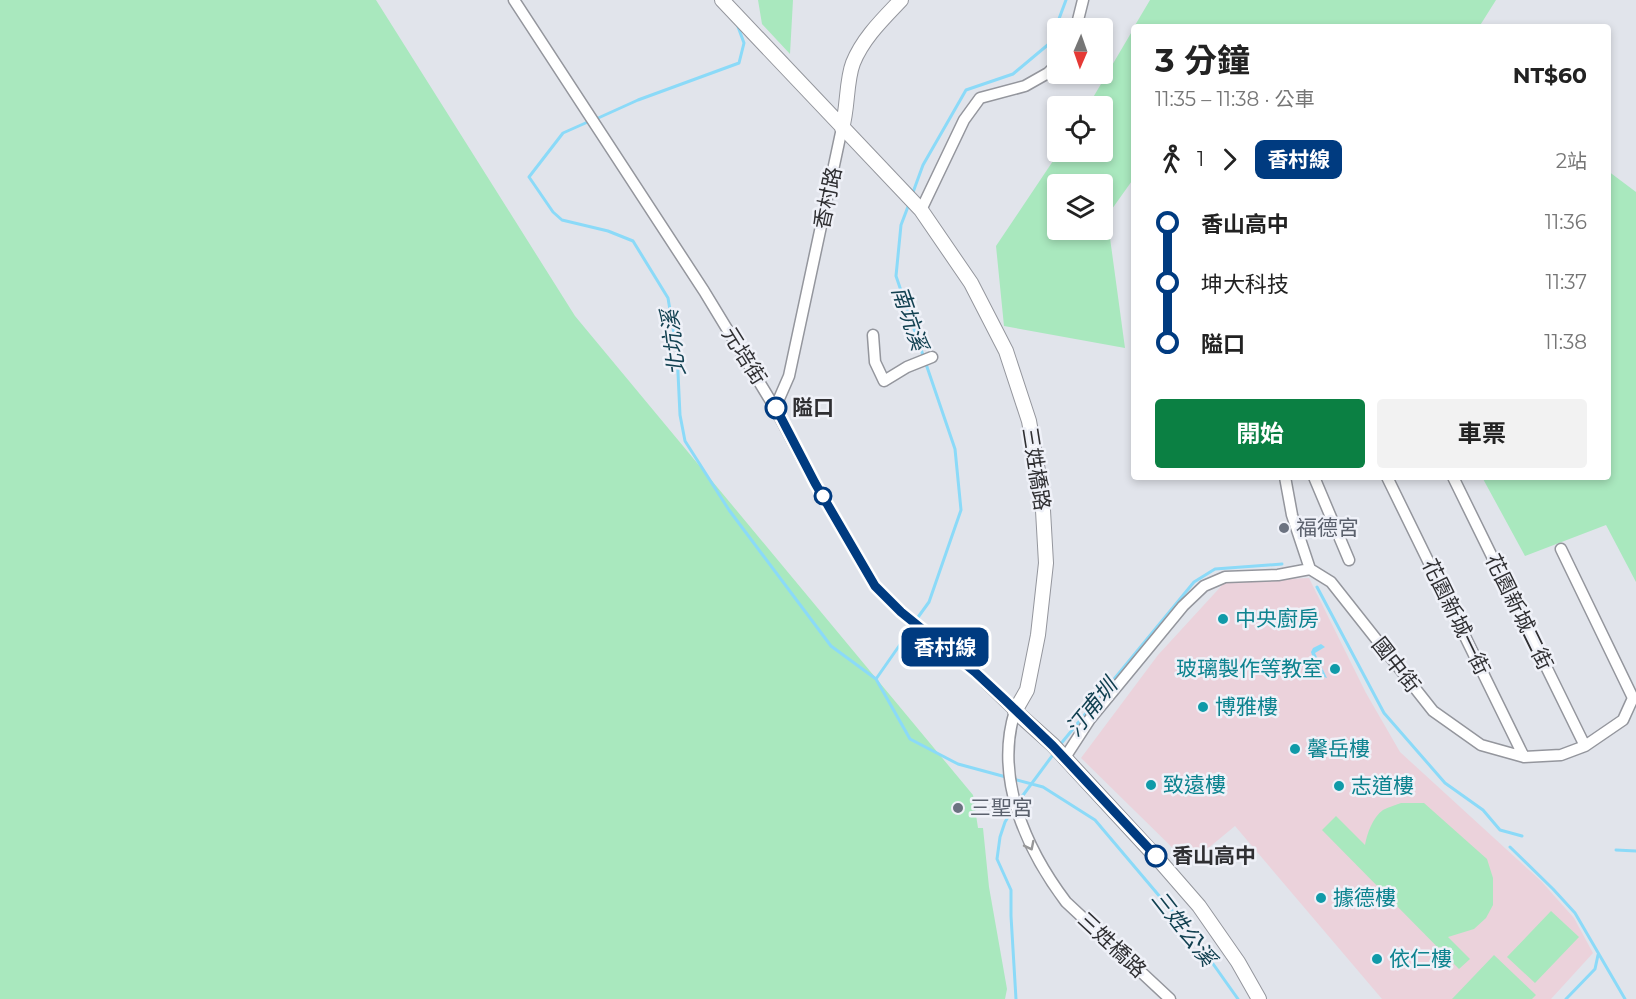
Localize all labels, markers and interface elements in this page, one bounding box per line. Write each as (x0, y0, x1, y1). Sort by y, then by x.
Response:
north arrow (1047, 18, 1113, 84)
map controls (1047, 18, 1113, 240)
text: 3 分鐘 (1155, 40, 1250, 80)
text: NT$60 (1513, 62, 1587, 89)
text: 11:35 – 11:38 · 公車 (1155, 87, 1315, 111)
button: locate (1047, 96, 1113, 162)
icon: walk (1155, 143, 1188, 176)
icon: forward (1213, 143, 1246, 176)
text: 1 (1197, 147, 1204, 171)
text: 香村線 (1267, 147, 1330, 172)
text: 2站 (1556, 149, 1587, 173)
street label: 香村路 (809, 164, 846, 231)
button: layers (1047, 174, 1113, 240)
text: 11:36 (1545, 210, 1587, 234)
text: 香山高中 (1201, 211, 1289, 238)
text: 11:37 (1546, 270, 1587, 294)
text: 坤大科技 (1201, 271, 1289, 298)
water label: 南坑溪 (886, 283, 934, 357)
water label: 北坑溪 (656, 306, 691, 377)
street label: 元培街 (717, 322, 772, 389)
text: 11:38 (1544, 330, 1587, 354)
text: 隘口 (1201, 331, 1245, 358)
place label: 隘口 (792, 395, 834, 420)
marker: 隘口 (765, 397, 787, 419)
button: 開始 (1155, 399, 1365, 468)
button: 車票 (1377, 399, 1587, 468)
street label: 三姓橋路 (1018, 425, 1055, 512)
unlabelled marker (814, 487, 832, 505)
place label: 福德宮 (1296, 515, 1359, 540)
marker: 福德宮 (1277, 521, 1291, 535)
street label: 花園新城二街 (1481, 550, 1558, 674)
street label: 花園新城一街 (1418, 555, 1495, 679)
place label: 中央廚房 (1235, 606, 1319, 631)
marker: 中央廚房 (1216, 612, 1230, 626)
line badge: 香村線 (910, 628, 980, 666)
street label: 國中街 (1367, 632, 1426, 697)
text: 香村線 (914, 635, 977, 660)
place label: 玻璃製作等教室 (1176, 656, 1323, 681)
marker: 玻璃製作等教室 (1328, 662, 1342, 676)
water label: 汀甫圳 (1060, 671, 1125, 741)
place label: 博雅樓 (1215, 694, 1278, 719)
marker: 博雅樓 (1196, 700, 1210, 714)
place label: 馨岳樓 (1307, 736, 1370, 761)
marker: 馨岳樓 (1288, 742, 1302, 756)
place label: 致遠樓 (1163, 772, 1226, 797)
place label: 志道樓 (1351, 773, 1414, 798)
marker: 致遠樓 (1144, 778, 1158, 792)
marker: 志道樓 (1332, 779, 1346, 793)
place label: 三聖宮 (970, 795, 1033, 820)
marker: 三聖宮 (951, 801, 965, 815)
one-way arrow (1023, 840, 1035, 851)
place label: 香山高中 (1172, 843, 1256, 868)
marker: 香山高中 (1145, 845, 1167, 867)
water label: 三姓公溪 (1146, 885, 1223, 974)
place label: 據德樓 (1333, 885, 1396, 910)
marker: 據德樓 (1314, 891, 1328, 905)
street label: 三姓橋路 (1073, 907, 1152, 982)
place label: 依仁樓 (1389, 946, 1452, 971)
marker: 依仁樓 (1370, 952, 1384, 966)

